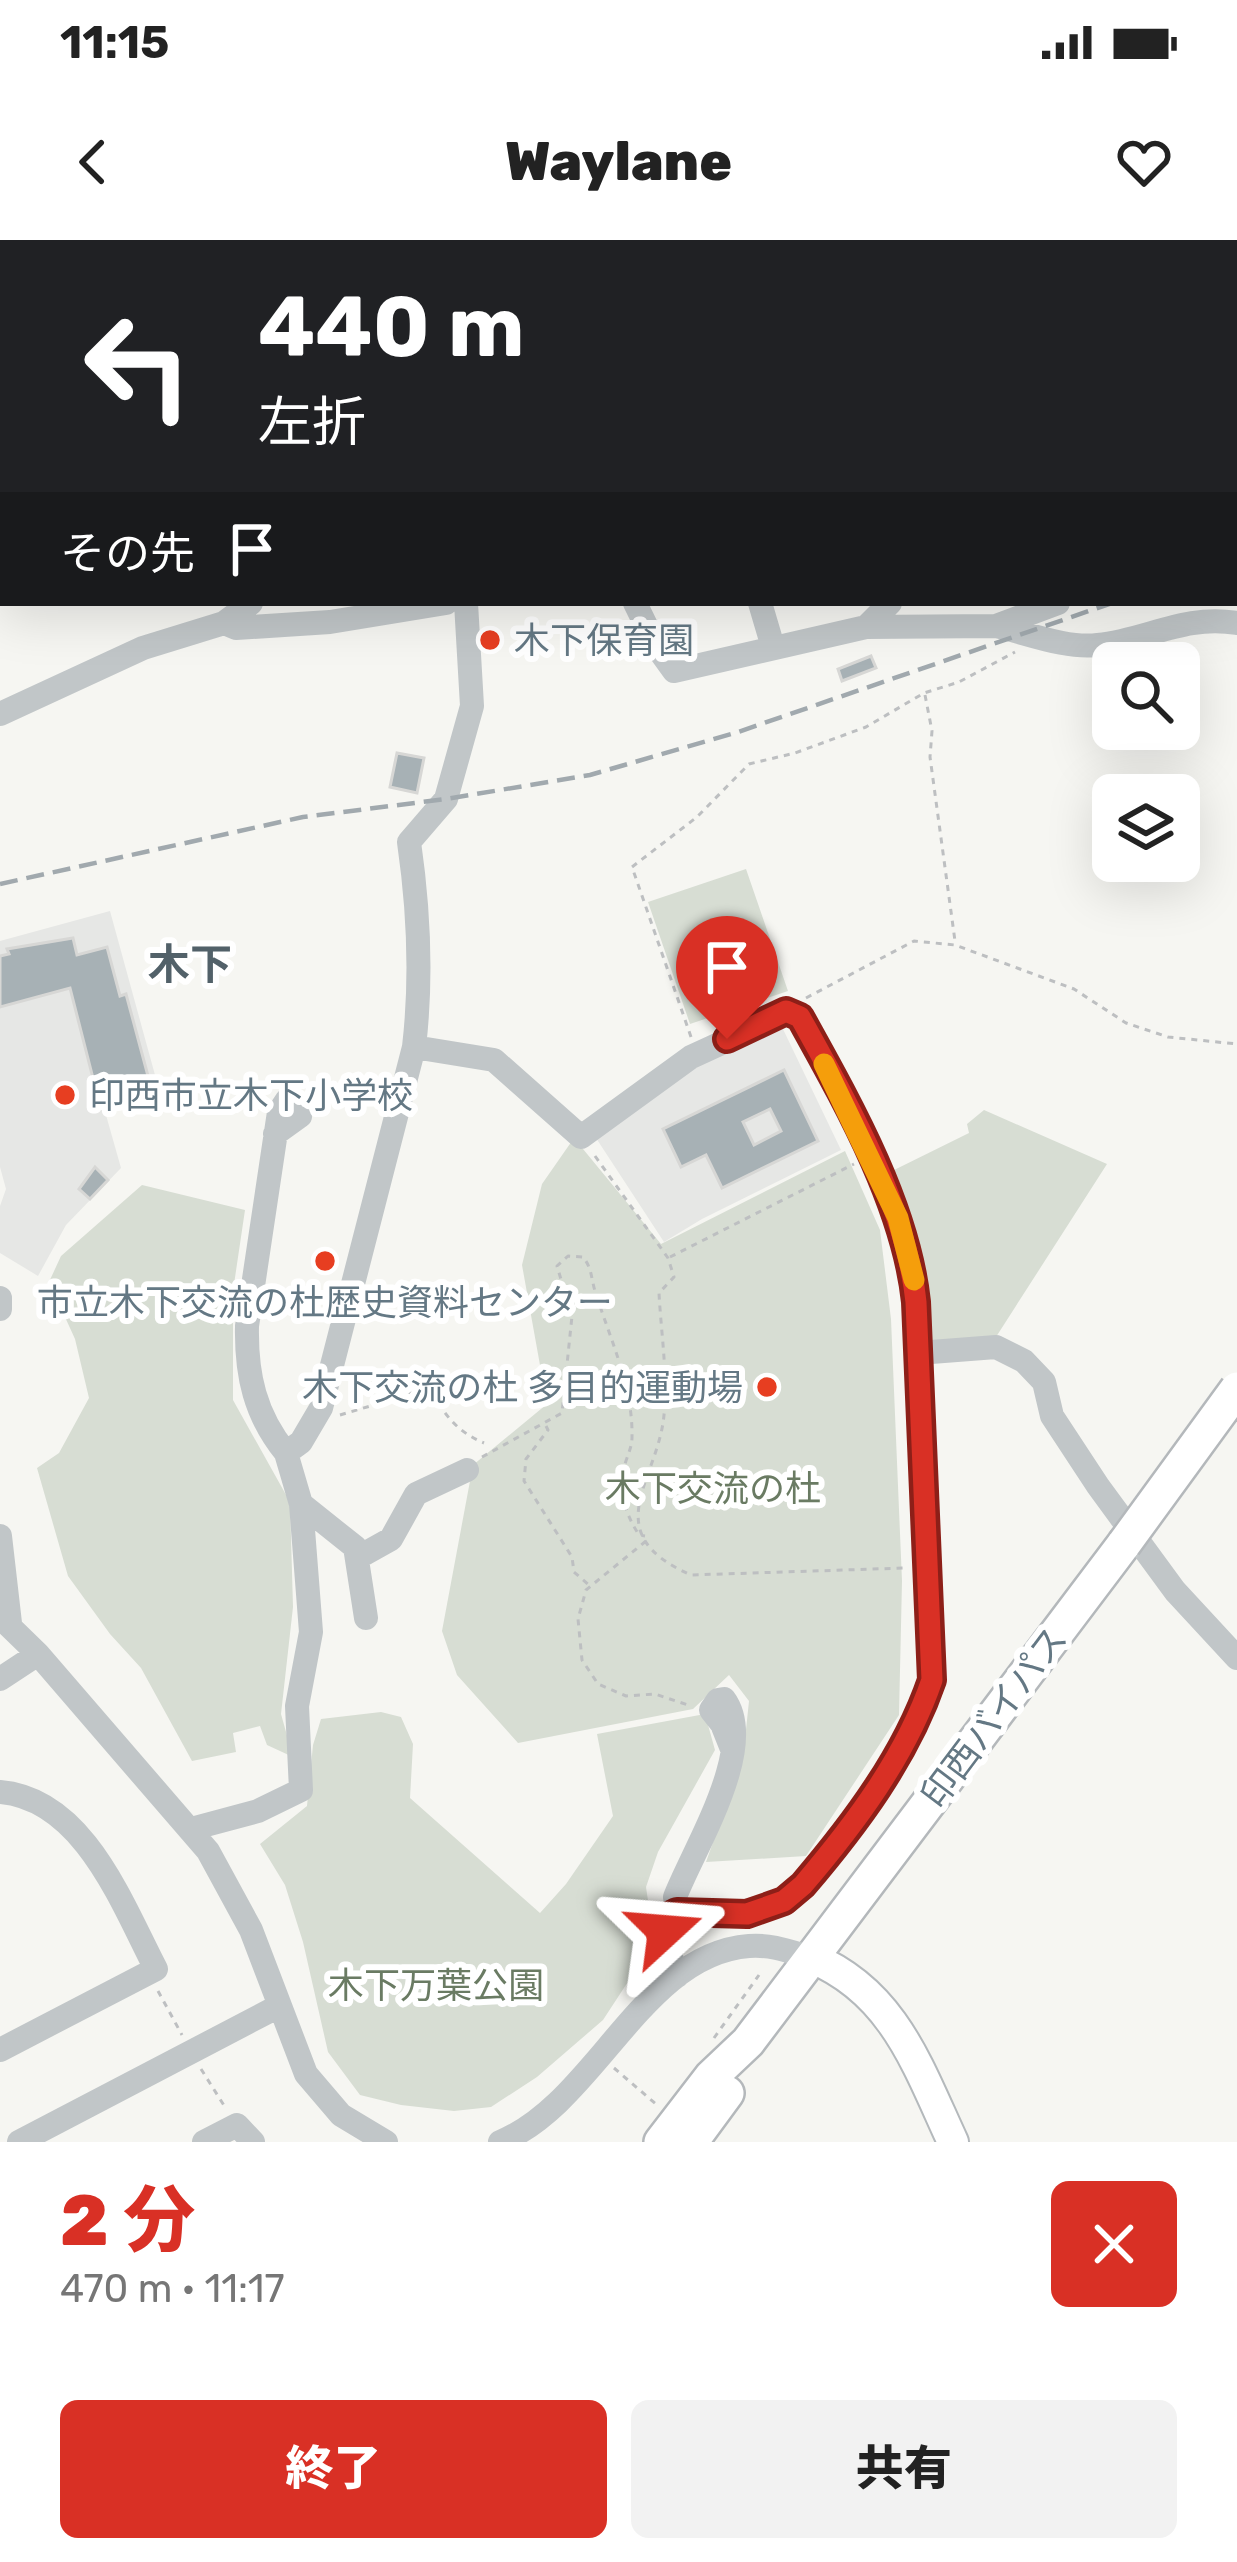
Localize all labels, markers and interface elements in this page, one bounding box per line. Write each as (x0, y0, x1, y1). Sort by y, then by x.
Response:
text: 11:15 (60, 16, 169, 69)
icon: back (60, 129, 126, 195)
icon: heart (1111, 129, 1177, 195)
text: Waylane (505, 130, 732, 194)
text: 440 m (258, 277, 525, 377)
icon: left (60, 288, 216, 444)
text: 左折 (258, 391, 366, 455)
icon: arrive (219, 516, 285, 582)
text: その先 (60, 527, 195, 580)
place label: 木下保育園 (514, 619, 694, 662)
marker: 木下保育園 (477, 627, 503, 653)
map controls (1092, 642, 1200, 882)
button: search (1092, 642, 1200, 750)
button: layers (1092, 774, 1200, 882)
pin (676, 916, 778, 1039)
icon: arrive (694, 934, 760, 1000)
district label: 木下 (148, 940, 232, 990)
place label: 印西市立木下小学校 (89, 1074, 413, 1117)
marker: 印西市立木下小学校 (52, 1082, 78, 1108)
marker: 市立木下交流の杜歴史資料センター (312, 1248, 338, 1274)
place label: 市立木下交流の杜歴史資料センター (37, 1281, 613, 1324)
place label: 木下交流の杜 多目的運動場 (302, 1366, 743, 1409)
marker: 木下交流の杜 多目的運動場 (754, 1374, 780, 1400)
park label: 木下交流の杜 (605, 1467, 821, 1510)
street label: 印西バイパス (912, 1618, 1076, 1816)
position arrow (602, 1868, 728, 1994)
park label: 木下万葉公園 (328, 1964, 544, 2007)
text: 2 分 (60, 2178, 195, 2263)
button: close (1051, 2181, 1177, 2307)
text: 470 m · 11:17 (60, 2266, 285, 2312)
button: 終了 (60, 2400, 607, 2538)
button: 共有 (631, 2400, 1177, 2538)

